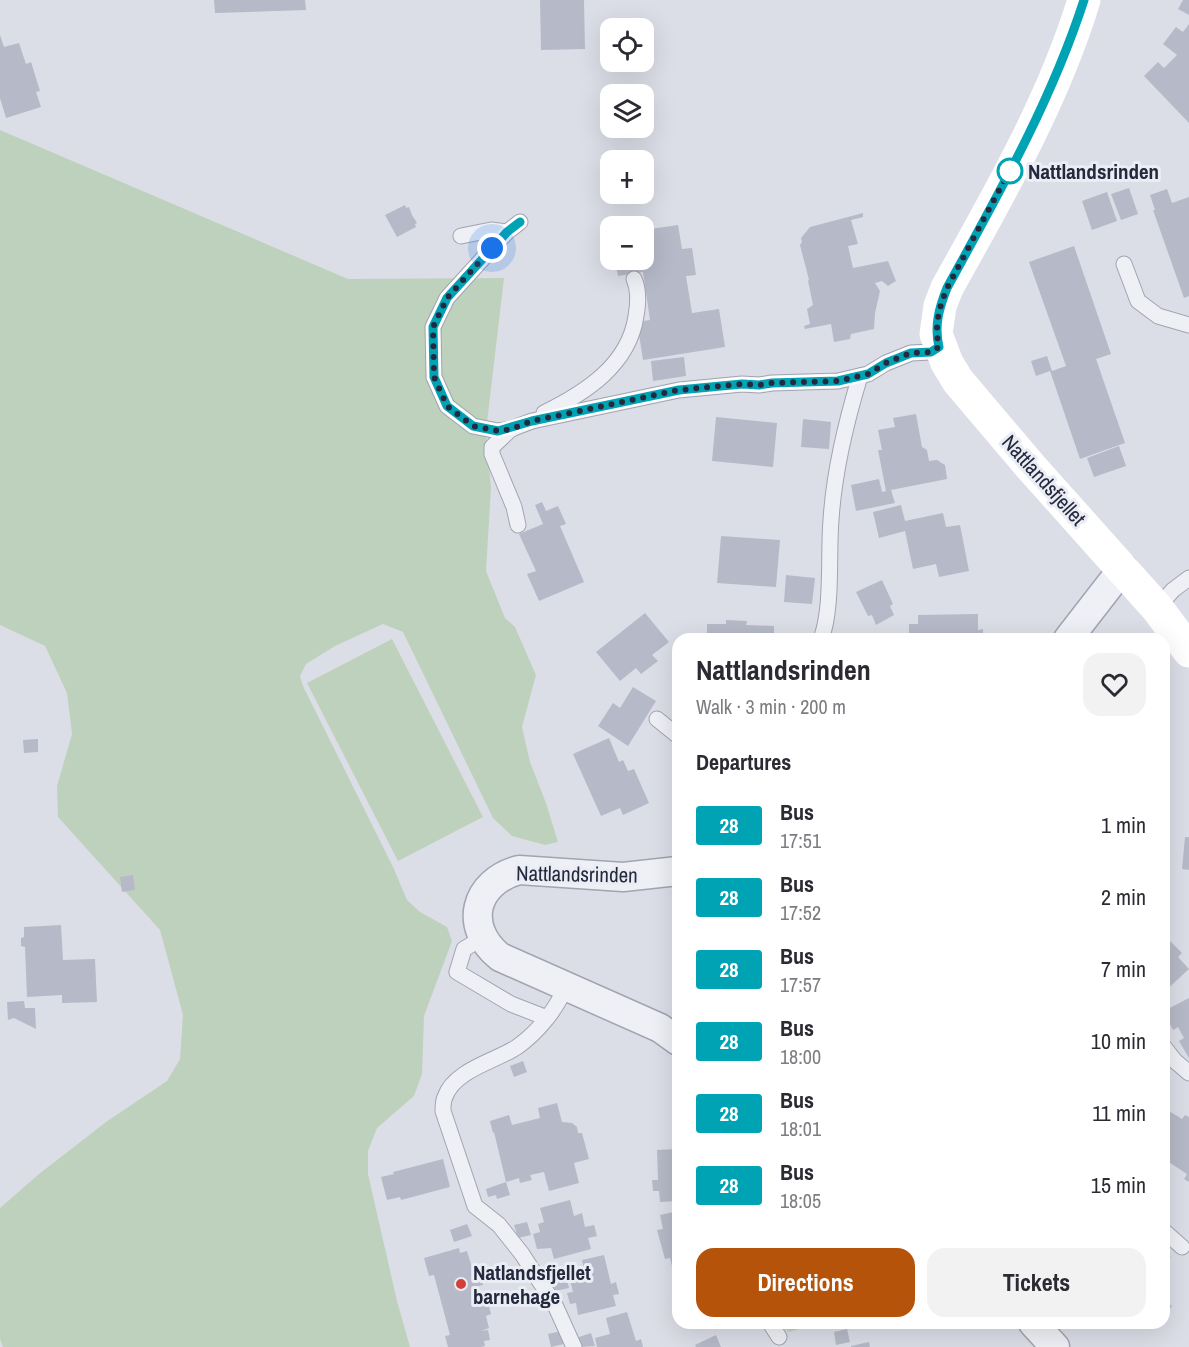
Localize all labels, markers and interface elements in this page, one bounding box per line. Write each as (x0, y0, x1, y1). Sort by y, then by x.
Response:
map controls (600, 18, 654, 270)
button: locate (600, 18, 654, 72)
button: layers (600, 84, 654, 138)
button: + (600, 150, 654, 204)
place label: Nattlandsrinden (1028, 157, 1159, 186)
marker: Nattlandsrinden (997, 158, 1023, 184)
button: − (600, 216, 654, 270)
your location (477, 233, 507, 263)
street label: Nattlandsfjellet (995, 428, 1093, 532)
text: Nattlandsrinden (696, 651, 871, 689)
button: heart (1083, 653, 1146, 716)
text: Walk · 3 min · 200 m (696, 693, 846, 720)
text: Departures (696, 747, 791, 777)
text: Bus (780, 797, 814, 827)
text: 1 min (1101, 810, 1146, 840)
text: 28 (719, 811, 739, 840)
text: 17:51 (780, 827, 821, 854)
street label: Nattlandsrinden (516, 858, 638, 890)
text: Bus (780, 869, 814, 899)
text: 2 min (1101, 882, 1146, 912)
text: 28 (719, 883, 739, 912)
text: 17:52 (780, 899, 821, 926)
text: Bus (780, 941, 814, 971)
text: 7 min (1101, 954, 1146, 984)
text: 28 (719, 955, 739, 984)
text: 17:57 (780, 971, 821, 998)
text: Bus (780, 1013, 814, 1043)
text: 10 min (1091, 1026, 1146, 1056)
text: 28 (719, 1027, 739, 1056)
text: 18:00 (780, 1043, 821, 1070)
text: Bus (780, 1085, 814, 1115)
text: 11 min (1092, 1098, 1146, 1128)
text: 28 (719, 1099, 739, 1128)
text: 18:01 (780, 1115, 821, 1142)
text: Bus (780, 1157, 814, 1187)
text: 15 min (1091, 1170, 1146, 1200)
text: 28 (719, 1171, 739, 1200)
text: 18:05 (780, 1187, 821, 1214)
button: Directions (696, 1248, 915, 1317)
button: Tickets (927, 1248, 1146, 1317)
place label: Natlandsfjellet barnehage (473, 1258, 591, 1311)
marker: Natlandsfjellet barnehage (454, 1277, 468, 1291)

